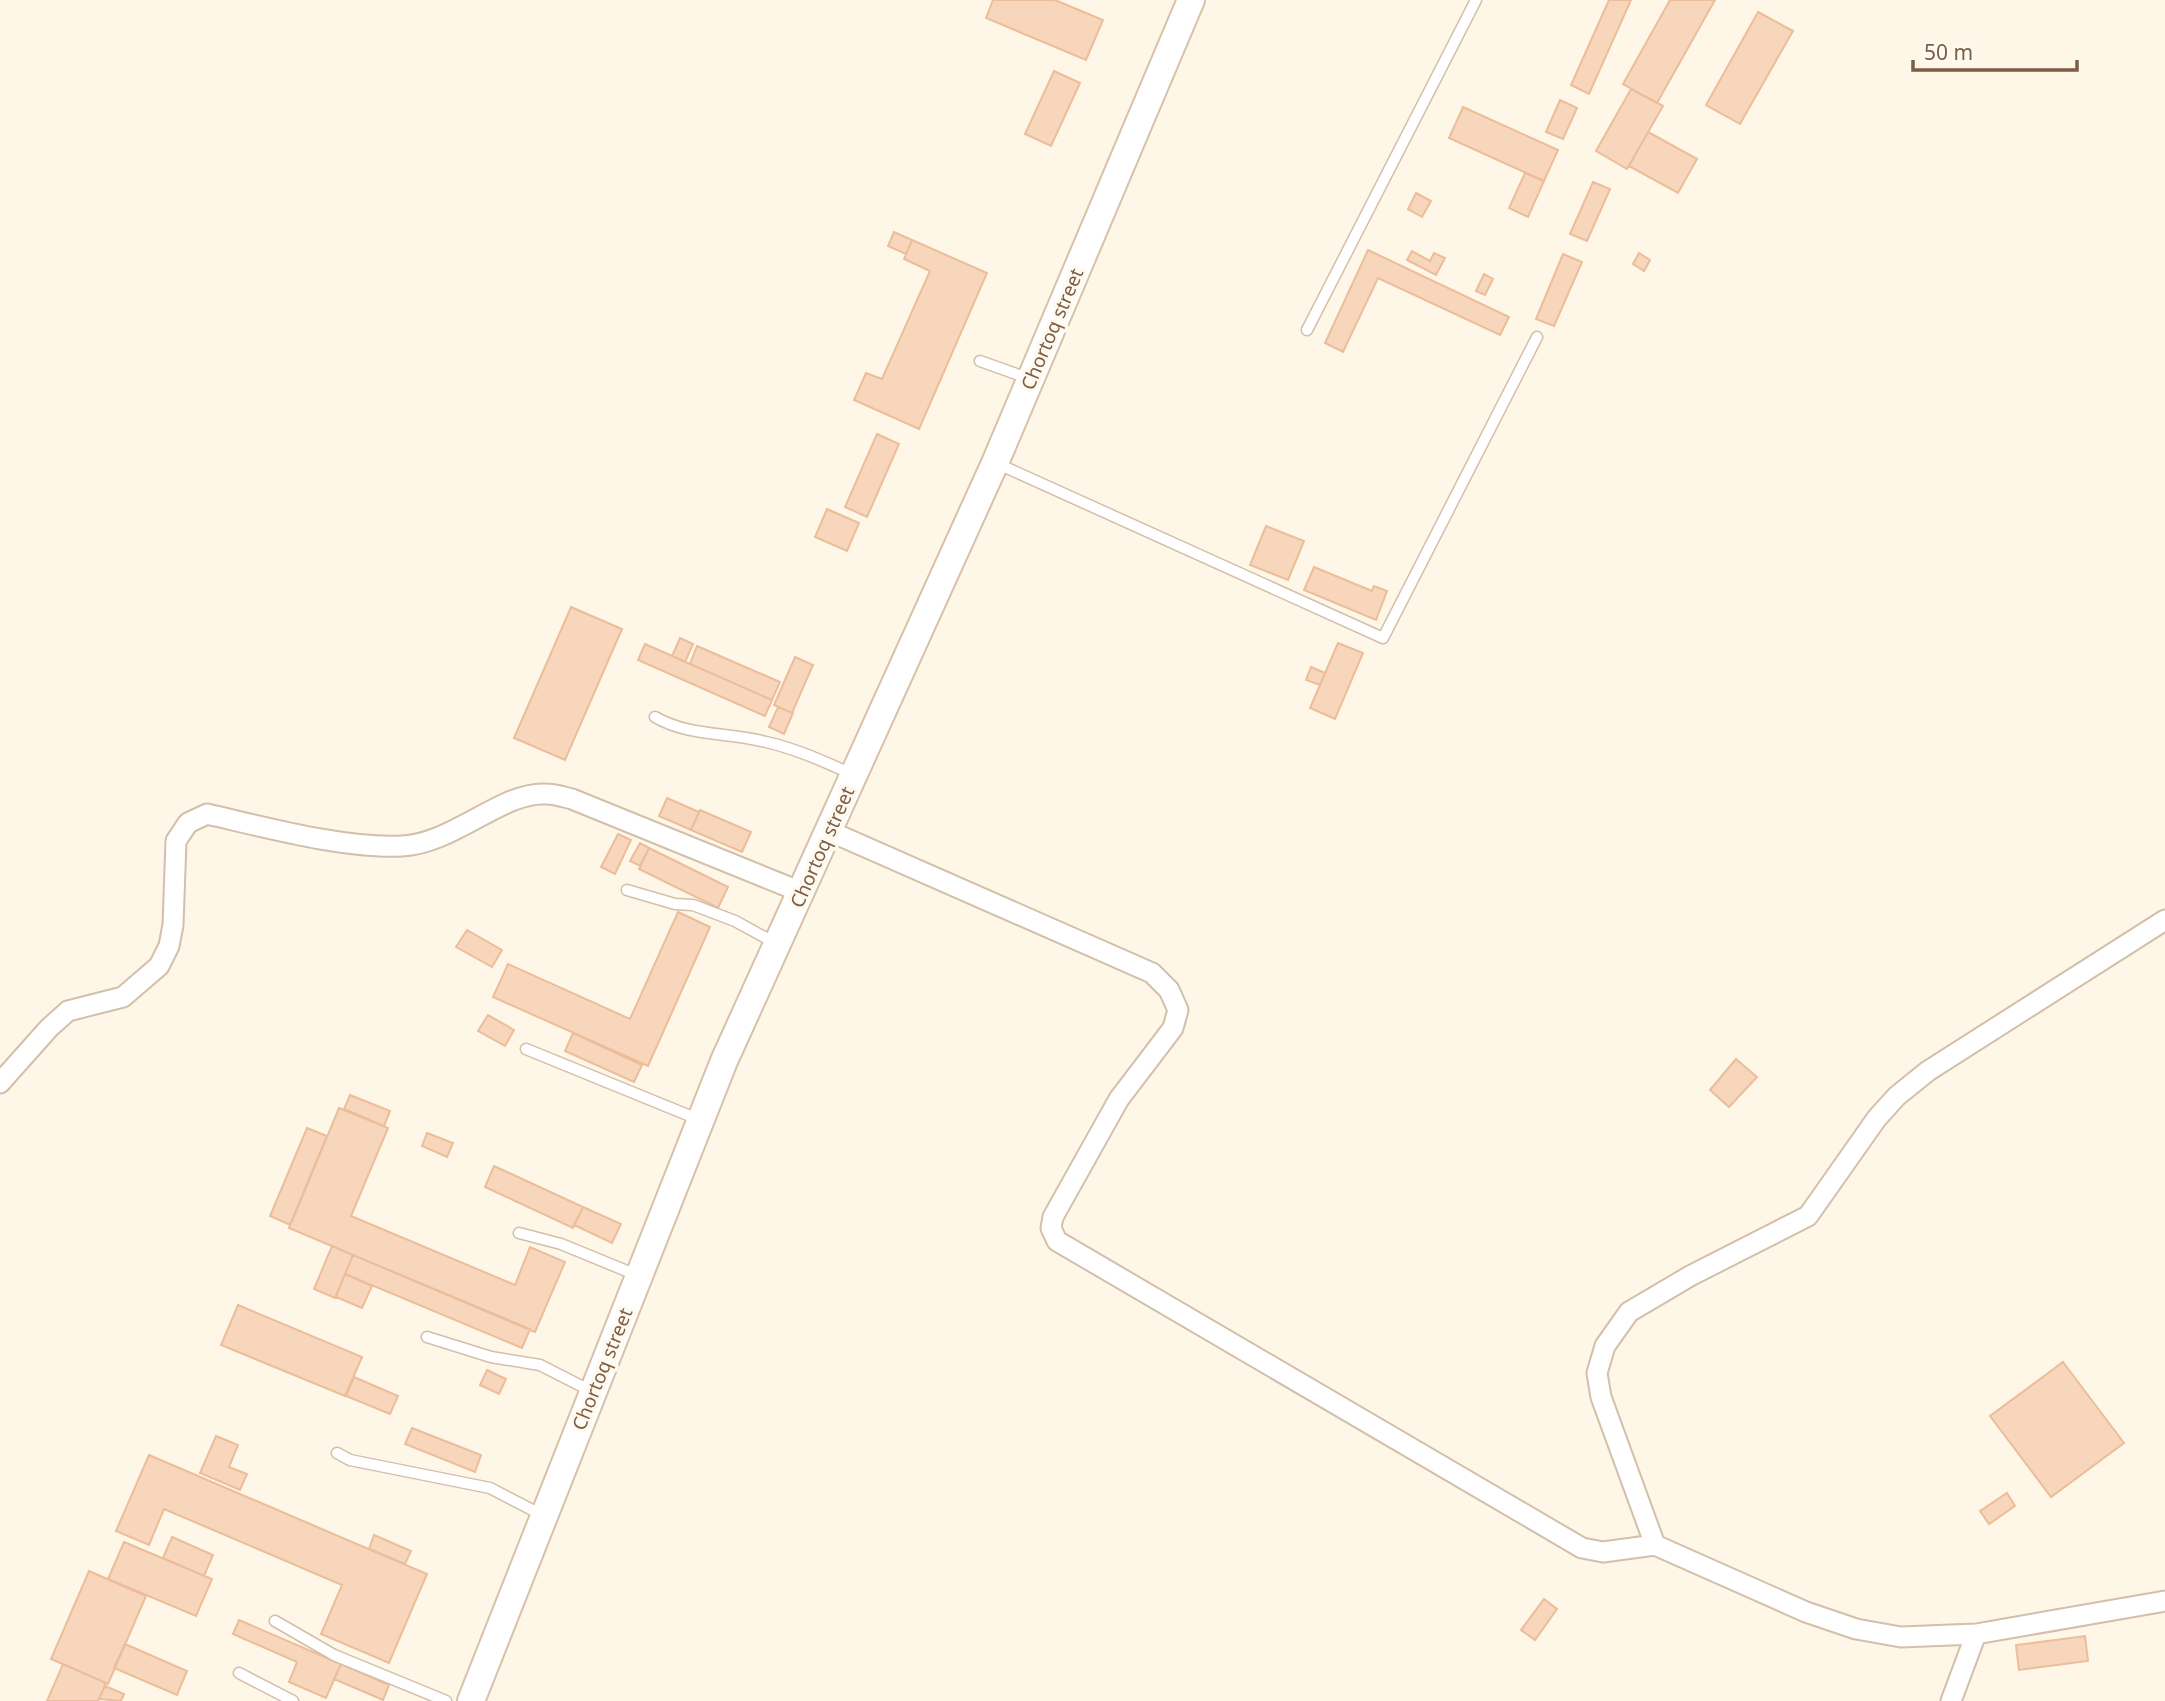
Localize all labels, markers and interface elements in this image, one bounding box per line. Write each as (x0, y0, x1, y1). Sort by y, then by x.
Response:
scale bar (1913, 28, 2078, 72)
text: 50 m (1924, 38, 1973, 66)
street label: Chortoq street (1015, 264, 1089, 394)
street label: Chortoq street (784, 782, 860, 912)
street label: Chortoq street (566, 1304, 638, 1434)

